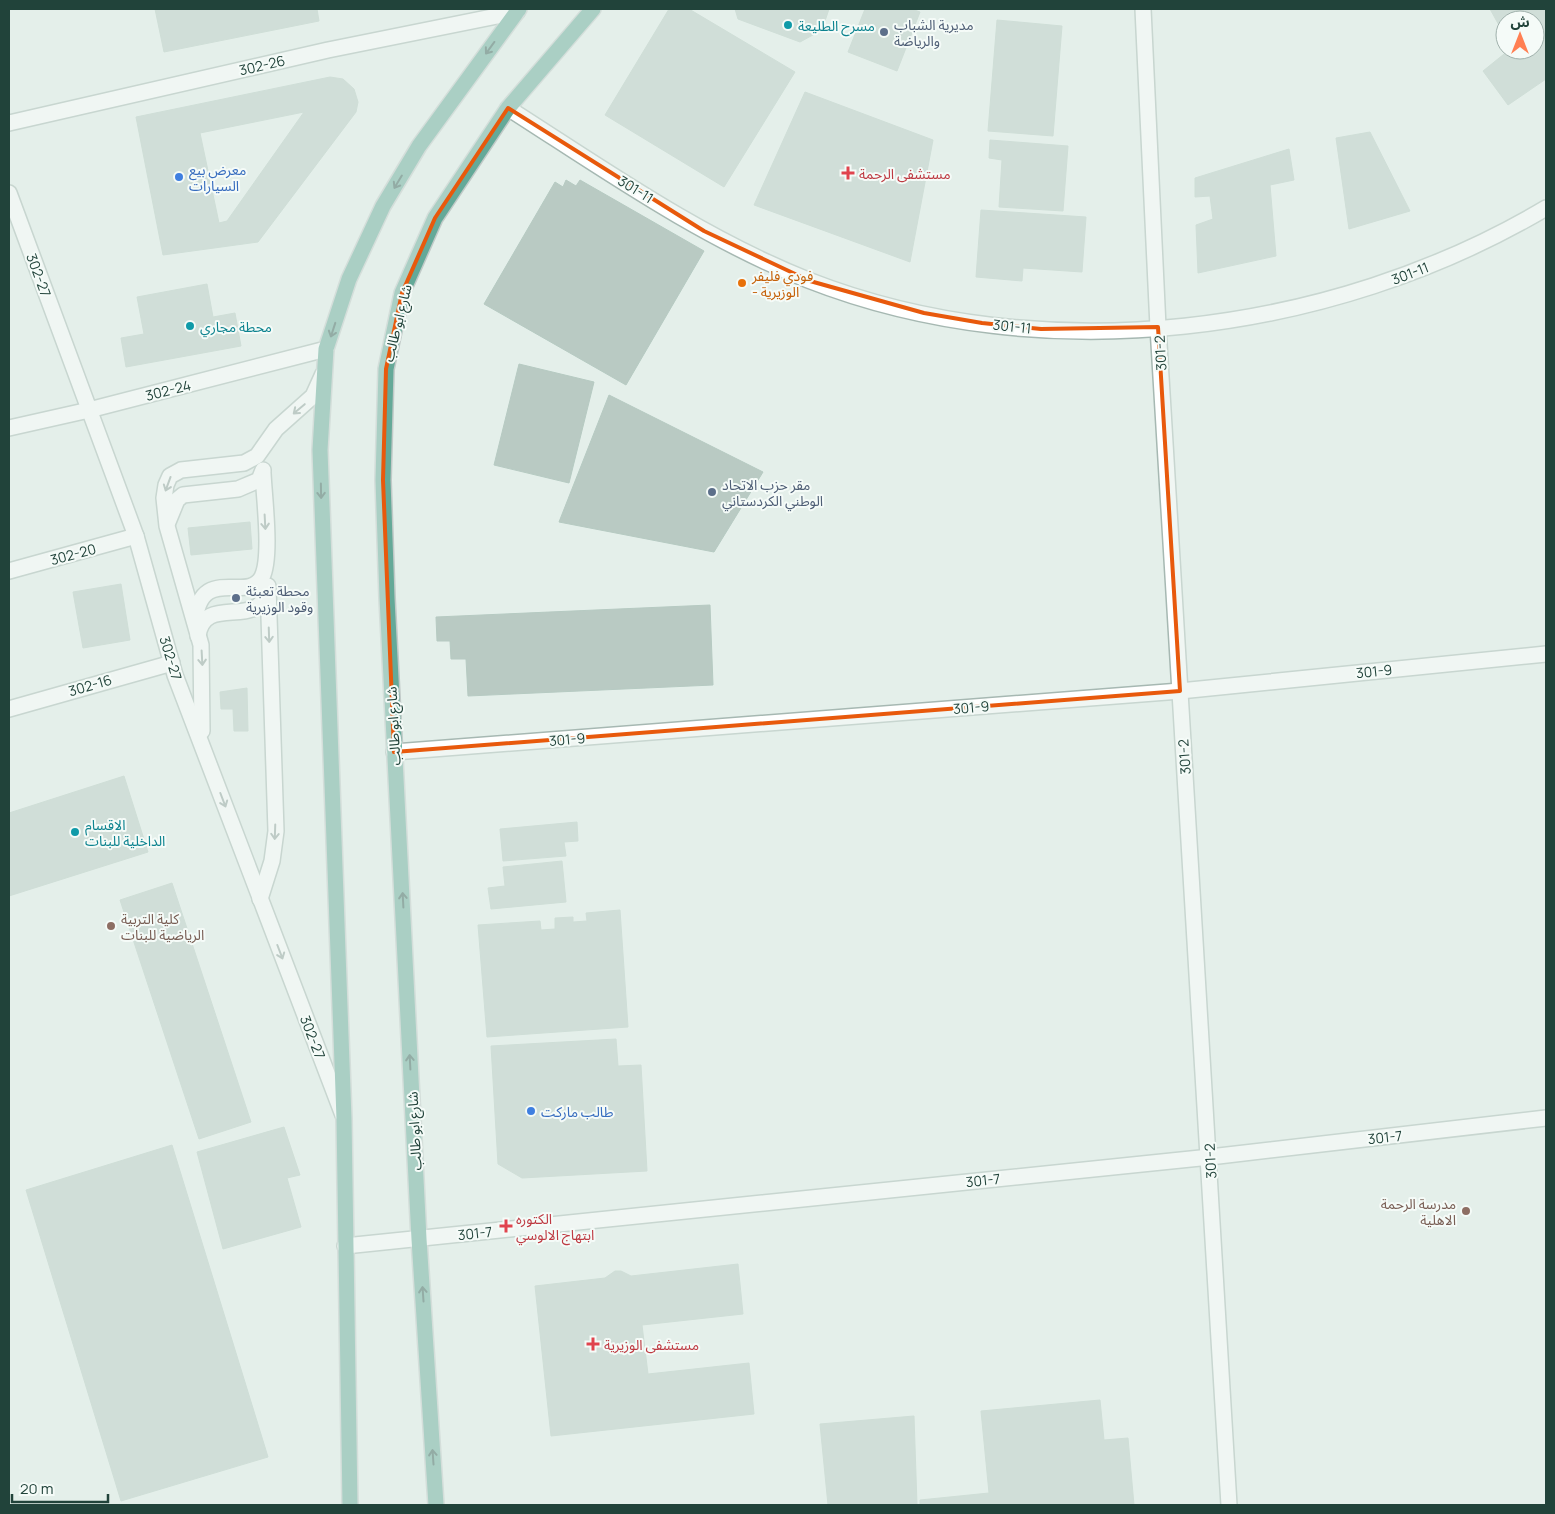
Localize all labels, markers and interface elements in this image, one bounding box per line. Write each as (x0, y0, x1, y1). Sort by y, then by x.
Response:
north arrow (1495, 10, 1545, 60)
text: ش (1510, 12, 1530, 31)
place label: مديرية الشباب والرياضة (894, 15, 974, 50)
place label: مسرح الطليعة (798, 16, 875, 37)
marker: مسرح الطليعة (782, 19, 794, 31)
marker: مديرية الشباب والرياضة (878, 26, 890, 38)
one-way arrow (485, 41, 496, 54)
street label: 302-26 (237, 50, 287, 80)
place label: معرض بيع السيارات (189, 160, 246, 195)
place label: مستشفى الرحمة (859, 164, 951, 183)
marker: مستشفى الرحمة (841, 166, 855, 180)
marker: معرض بيع السيارات (173, 171, 185, 183)
street label: 301-11 (615, 171, 657, 207)
one-way arrow (392, 174, 402, 188)
street label: 302-27 (22, 251, 56, 299)
street label: 301-11 (1389, 257, 1431, 289)
place label: فودي فليفر - الوزيرية (751, 266, 813, 301)
marker: فودي فليفر - الوزيرية (736, 277, 748, 289)
street label: شارع ابو طالب (378, 282, 418, 364)
street label: 301-11 (992, 315, 1032, 337)
place label: محطة مجاري (200, 317, 272, 338)
marker: محطة مجاري (184, 320, 196, 332)
one-way arrow (327, 322, 337, 338)
street label: 301-2 (1150, 335, 1170, 371)
street label: 302-24 (143, 375, 193, 405)
one-way arrow (292, 403, 305, 415)
place label: مقر حزب الاتحاد الوطني الكردستاني (722, 475, 823, 512)
one-way arrow (163, 476, 172, 491)
one-way arrow (316, 482, 326, 499)
marker: مقر حزب الاتحاد الوطني الكردستاني (706, 486, 718, 498)
one-way arrow (261, 513, 270, 529)
street label: 302-20 (48, 539, 98, 569)
place label: محطة تعبئة وقود الوزيرية (246, 581, 313, 616)
marker: محطة تعبئة وقود الوزيرية (230, 592, 242, 604)
one-way arrow (264, 626, 274, 642)
street label: 302-27 (155, 634, 187, 682)
one-way arrow (197, 650, 206, 666)
street label: 301-9 (1355, 660, 1393, 682)
street label: 302-16 (66, 670, 114, 700)
street label: شارع ابو طالب (381, 686, 407, 766)
street label: 301-9 (952, 696, 990, 718)
street label: 301-9 (548, 728, 586, 750)
street label: 301-2 (1173, 739, 1195, 775)
one-way arrow (218, 792, 228, 807)
place label: الاقسام الداخلية للبنات (85, 815, 165, 850)
one-way arrow (270, 824, 280, 840)
marker: الاقسام الداخلية للبنات (69, 826, 81, 838)
one-way arrow (398, 892, 407, 908)
place label: كلية التربية الرياضية للبنات (121, 909, 204, 944)
marker: كلية التربية الرياضية للبنات (105, 920, 117, 932)
one-way arrow (276, 944, 286, 959)
street label: 302-27 (296, 1013, 330, 1061)
one-way arrow (406, 1055, 415, 1071)
street label: شارع ابو طالب (402, 1091, 428, 1171)
place label: طالب ماركت (541, 1102, 613, 1121)
marker: طالب ماركت (525, 1105, 537, 1117)
street label: 301-7 (1367, 1126, 1403, 1148)
street label: 301-2 (1200, 1143, 1220, 1179)
street label: 301-7 (965, 1169, 1001, 1191)
place label: مدرسة الرحمة الاهلية (1381, 1194, 1456, 1229)
marker: مدرسة الرحمة الاهلية (1460, 1205, 1472, 1217)
place label: الكتوره ابتهاج الالوسي (516, 1209, 594, 1246)
marker: الكتوره ابتهاج الالوسي (500, 1220, 512, 1232)
street label: 301-7 (457, 1222, 493, 1244)
one-way arrow (418, 1287, 427, 1303)
place label: مستشفى الوزيرية (604, 1335, 699, 1354)
marker: مستشفى الوزيرية (586, 1337, 600, 1351)
one-way arrow (429, 1449, 438, 1465)
scale bar (12, 1472, 109, 1504)
text: 20 m (20, 1478, 53, 1499)

